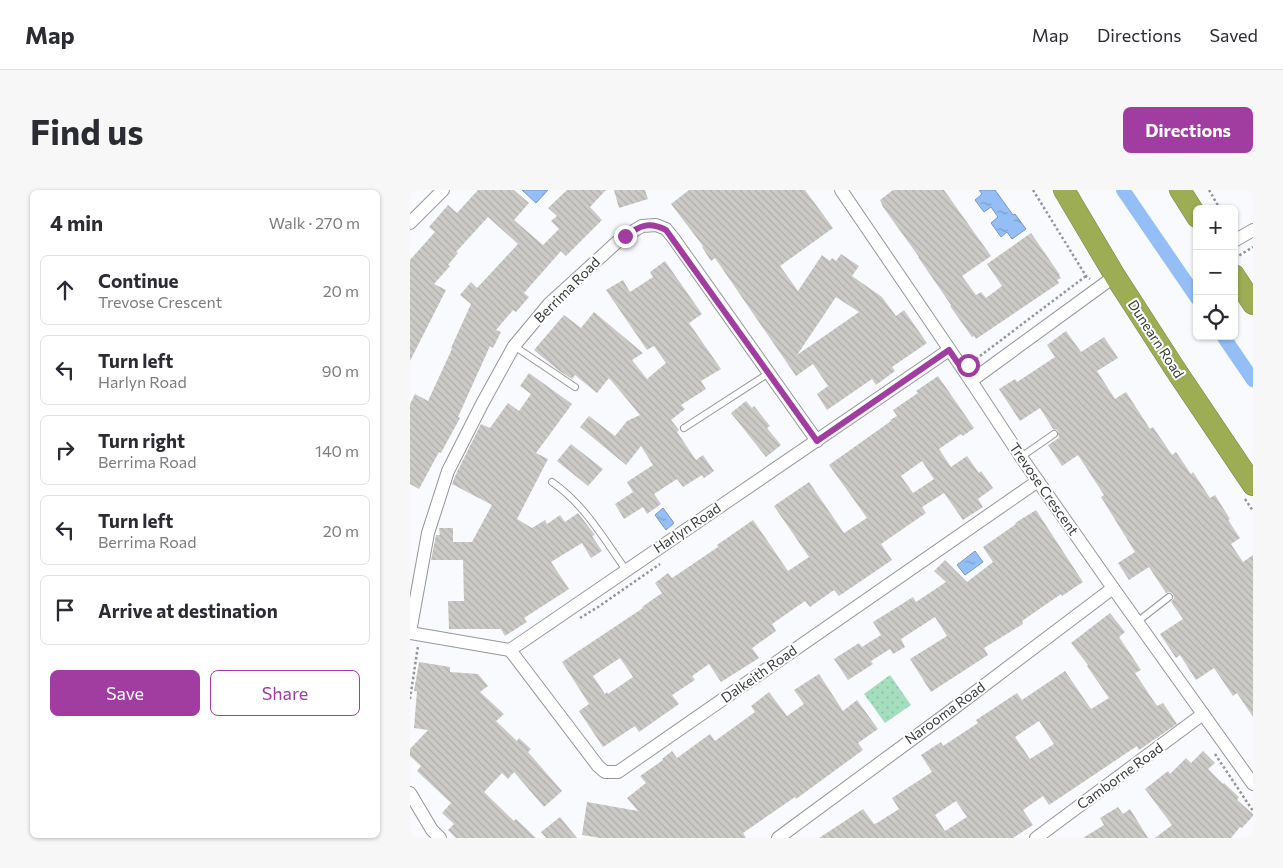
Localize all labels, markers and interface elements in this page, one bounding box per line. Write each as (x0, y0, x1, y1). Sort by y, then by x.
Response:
text: Map (25, 20, 75, 49)
text: Map (1032, 24, 1069, 46)
text: Directions (1097, 24, 1181, 46)
text: Saved (1209, 24, 1258, 46)
button: Directions (1123, 107, 1253, 153)
text: Find us (30, 109, 144, 152)
map controls (1193, 205, 1238, 340)
button: + (1193, 205, 1238, 250)
text: 4 min (50, 210, 103, 235)
text: Walk · 270 m (269, 213, 360, 232)
route end (614, 225, 637, 248)
button: − (1193, 250, 1238, 295)
street label: Berrima Road (530, 253, 603, 326)
text: Continue (98, 269, 178, 292)
icon: ahead (51, 276, 79, 304)
text: 20 m (323, 281, 359, 300)
text: Trevose Crescent (98, 292, 222, 311)
button: locate (1193, 295, 1238, 340)
street label: Dunearn Road (1125, 296, 1188, 381)
text: Turn left (98, 349, 173, 372)
route start (957, 354, 980, 377)
icon: left (51, 356, 79, 384)
text: 90 m (322, 361, 359, 380)
text: Harlyn Road (98, 372, 187, 391)
text: Turn right (98, 429, 185, 452)
icon: right (51, 436, 79, 464)
street label: Trevose Crescent (1006, 439, 1083, 538)
text: 140 m (315, 441, 359, 460)
text: Berrima Road (98, 452, 196, 471)
street label: Harlyn Road (650, 499, 724, 556)
text: Turn left (98, 509, 173, 532)
icon: left (51, 516, 79, 544)
text: 20 m (323, 521, 359, 540)
text: Berrima Road (98, 532, 196, 551)
icon: arrive (51, 596, 79, 624)
text: Arrive at destination (98, 599, 278, 622)
street label: Dalkeith Road (718, 641, 800, 706)
button: Save (50, 670, 200, 716)
button: Share (210, 670, 360, 716)
street label: Narooma Road (901, 678, 988, 747)
street label: Camborne Road (1073, 739, 1166, 812)

